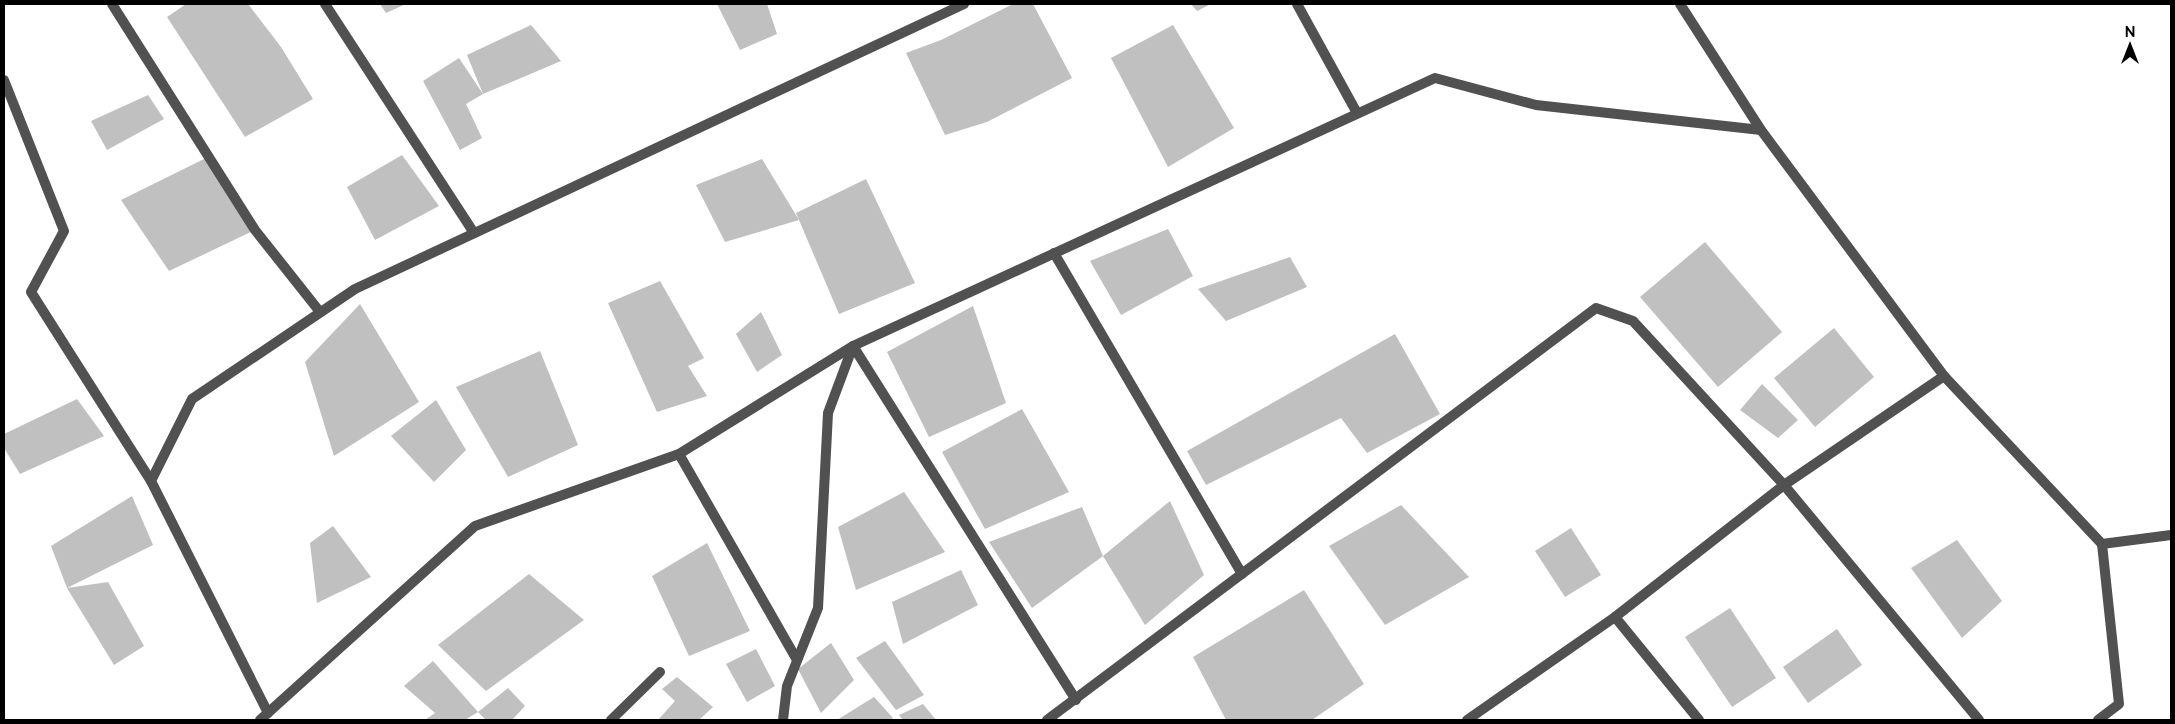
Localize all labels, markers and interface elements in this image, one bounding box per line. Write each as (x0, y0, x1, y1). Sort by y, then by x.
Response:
north arrow (2105, 20, 2155, 70)
text: N (2125, 24, 2135, 40)

